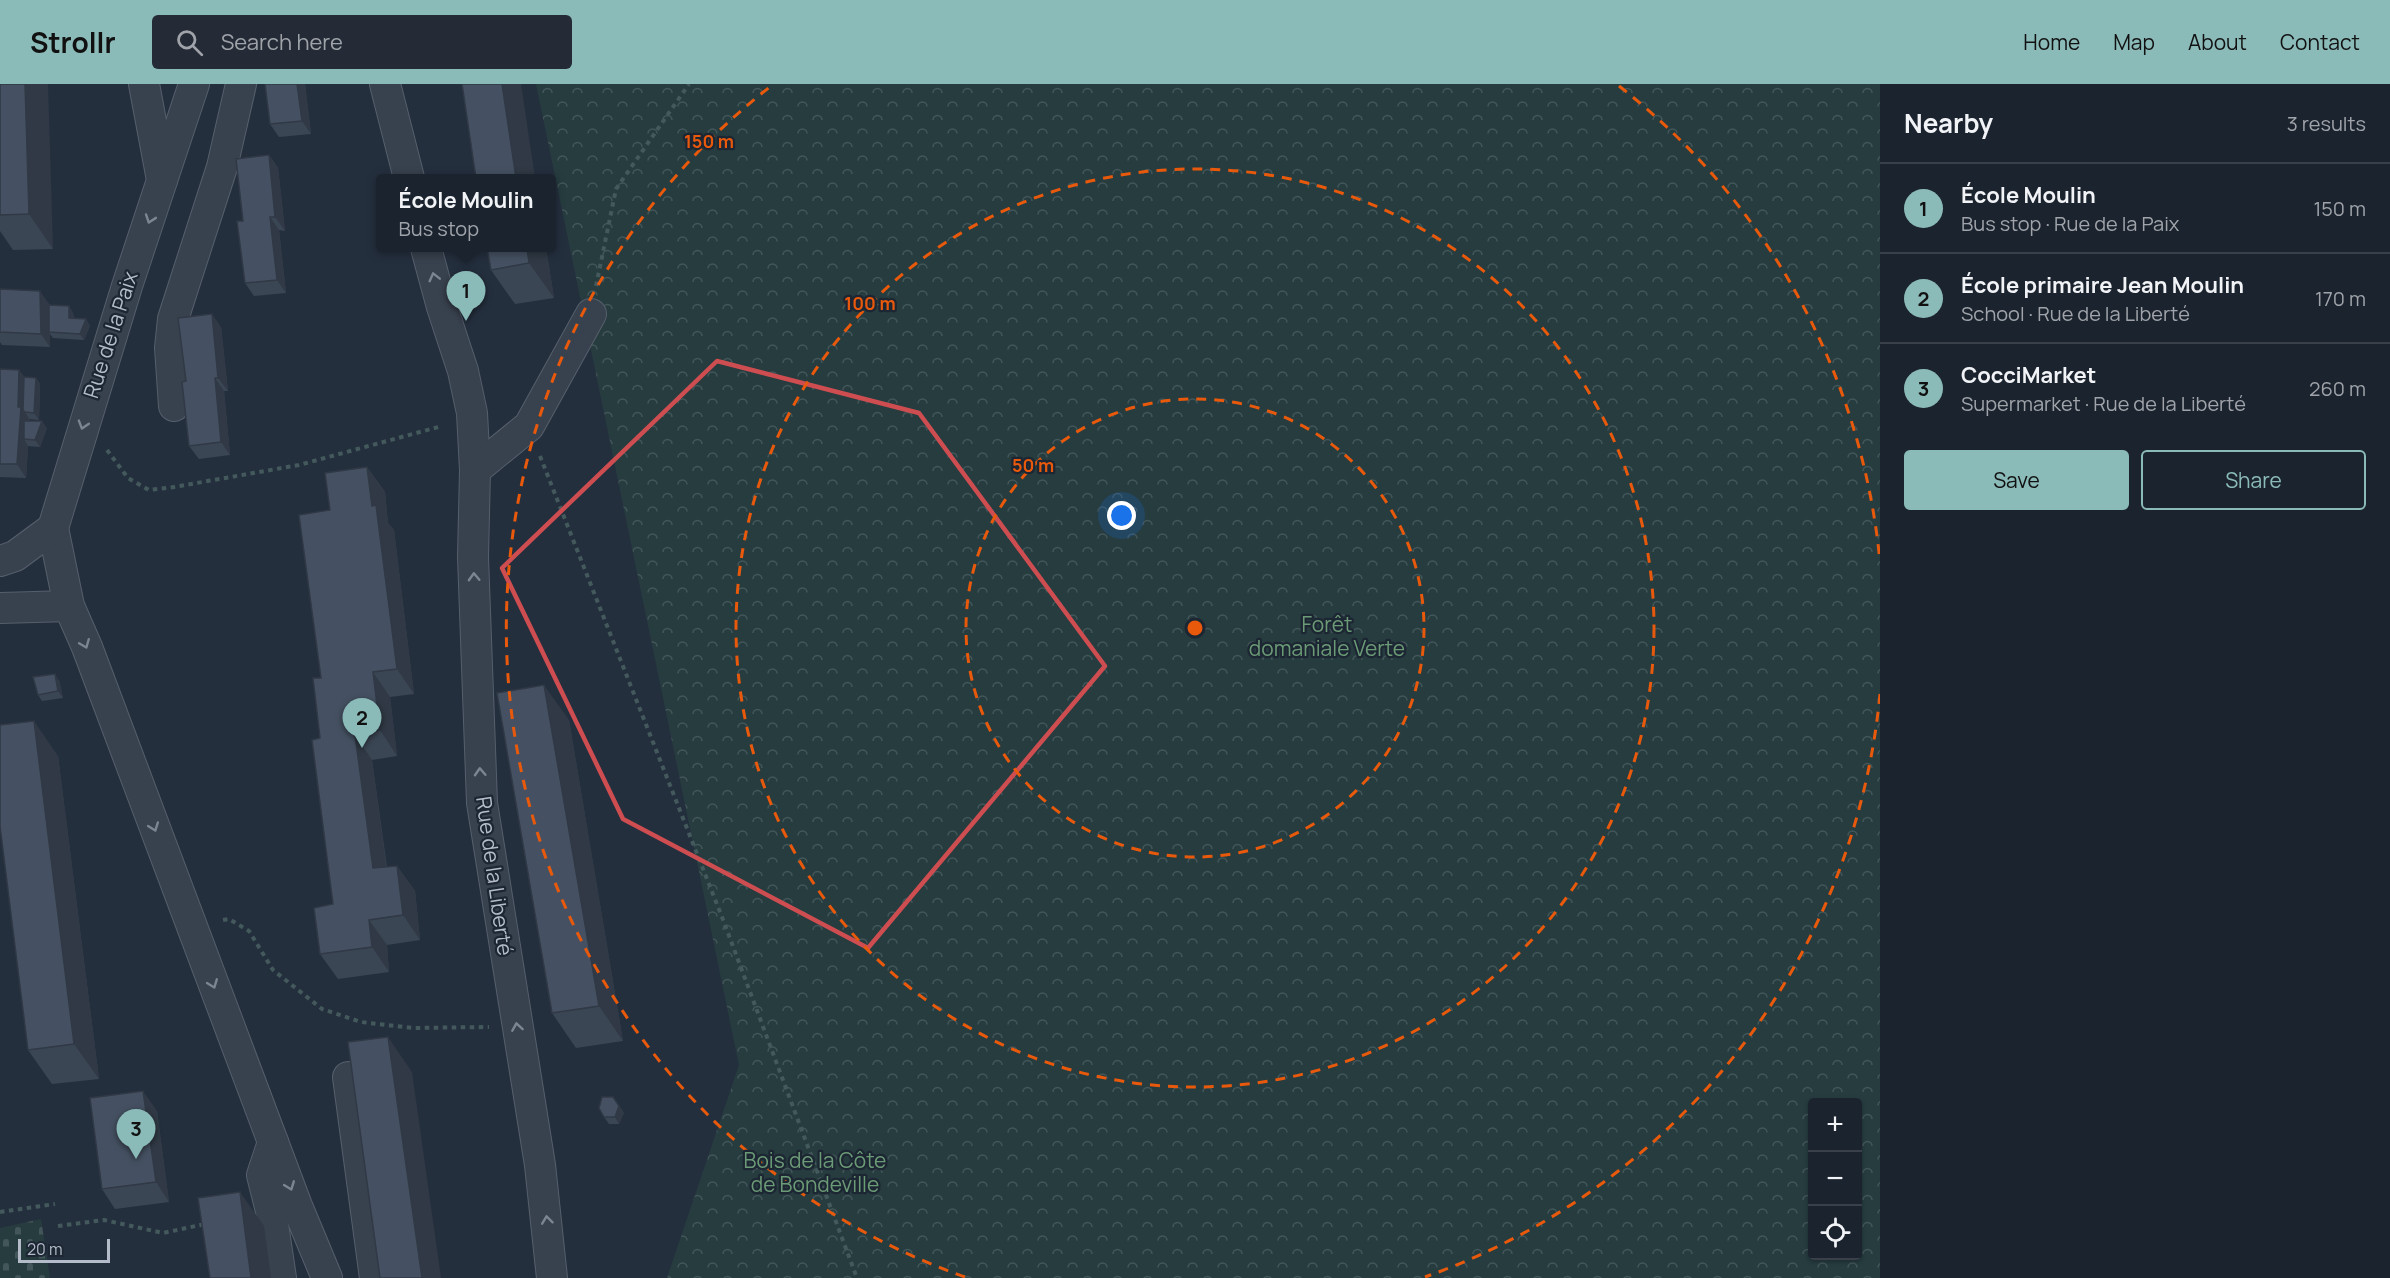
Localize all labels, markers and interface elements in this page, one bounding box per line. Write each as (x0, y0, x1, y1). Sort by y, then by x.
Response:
search box (152, 15, 572, 69)
text: Strollr (30, 23, 116, 61)
icon: search (173, 26, 206, 59)
text: Search here (221, 27, 343, 57)
text: Home (2023, 28, 2080, 56)
text: Map (2113, 28, 2155, 56)
text: About (2188, 28, 2247, 56)
text: Contact (2280, 28, 2360, 56)
text: Nearby (1904, 105, 1993, 141)
text: 3 results (2287, 110, 2366, 137)
text: 150 m (684, 129, 734, 153)
popup (376, 174, 556, 252)
text: École Moulin (1961, 180, 2096, 210)
text: École Moulin (399, 185, 533, 215)
text: 1 (1919, 195, 1928, 222)
text: 150 m (2313, 195, 2366, 222)
text: Bus stop · Rue de la Paix (1961, 210, 2179, 237)
one-way arrow (144, 213, 157, 224)
text: Bus stop (399, 215, 479, 242)
street label: Rue de la Paix (76, 268, 144, 402)
text: École primaire Jean Moulin (1961, 270, 2244, 300)
one-way arrow (429, 272, 441, 283)
pin: 1 (446, 272, 486, 321)
text: 2 (1918, 285, 1929, 312)
text: 170 m (2315, 285, 2366, 312)
text: 100 m (844, 291, 896, 315)
text: School · Rue de la Liberté (1961, 300, 2190, 327)
text: CocciMarket (1961, 360, 2096, 390)
text: 3 (1918, 375, 1929, 402)
text: 260 m (2309, 375, 2366, 402)
text: Supermarket · Rue de la Liberté (1961, 390, 2246, 417)
one-way arrow (78, 419, 90, 430)
button: Save (1904, 450, 2129, 510)
button: Share (2141, 450, 2366, 510)
text: 50 m (1012, 453, 1054, 477)
your location (1107, 501, 1136, 530)
one-way arrow (468, 573, 481, 582)
park label: Forêt domaniale Verte (1249, 610, 1405, 662)
centre of rings (1185, 618, 1205, 638)
one-way arrow (78, 638, 90, 649)
pin: 2 (342, 698, 382, 748)
one-way arrow (474, 767, 487, 776)
street label: Rue de la Liberté (470, 794, 520, 957)
one-way arrow (147, 821, 160, 832)
one-way arrow (206, 978, 219, 988)
one-way arrow (511, 1023, 523, 1032)
map controls (1808, 1098, 1862, 1260)
button: + (1808, 1098, 1862, 1152)
pin: 3 (116, 1110, 156, 1159)
park label: Bois de la Côte de Bondeville (744, 1146, 886, 1198)
button: − (1808, 1152, 1862, 1206)
one-way arrow (282, 1180, 295, 1190)
button: locate (1808, 1206, 1862, 1260)
one-way arrow (541, 1215, 554, 1224)
scale bar (18, 1236, 110, 1264)
text: 20 m (27, 1238, 63, 1260)

